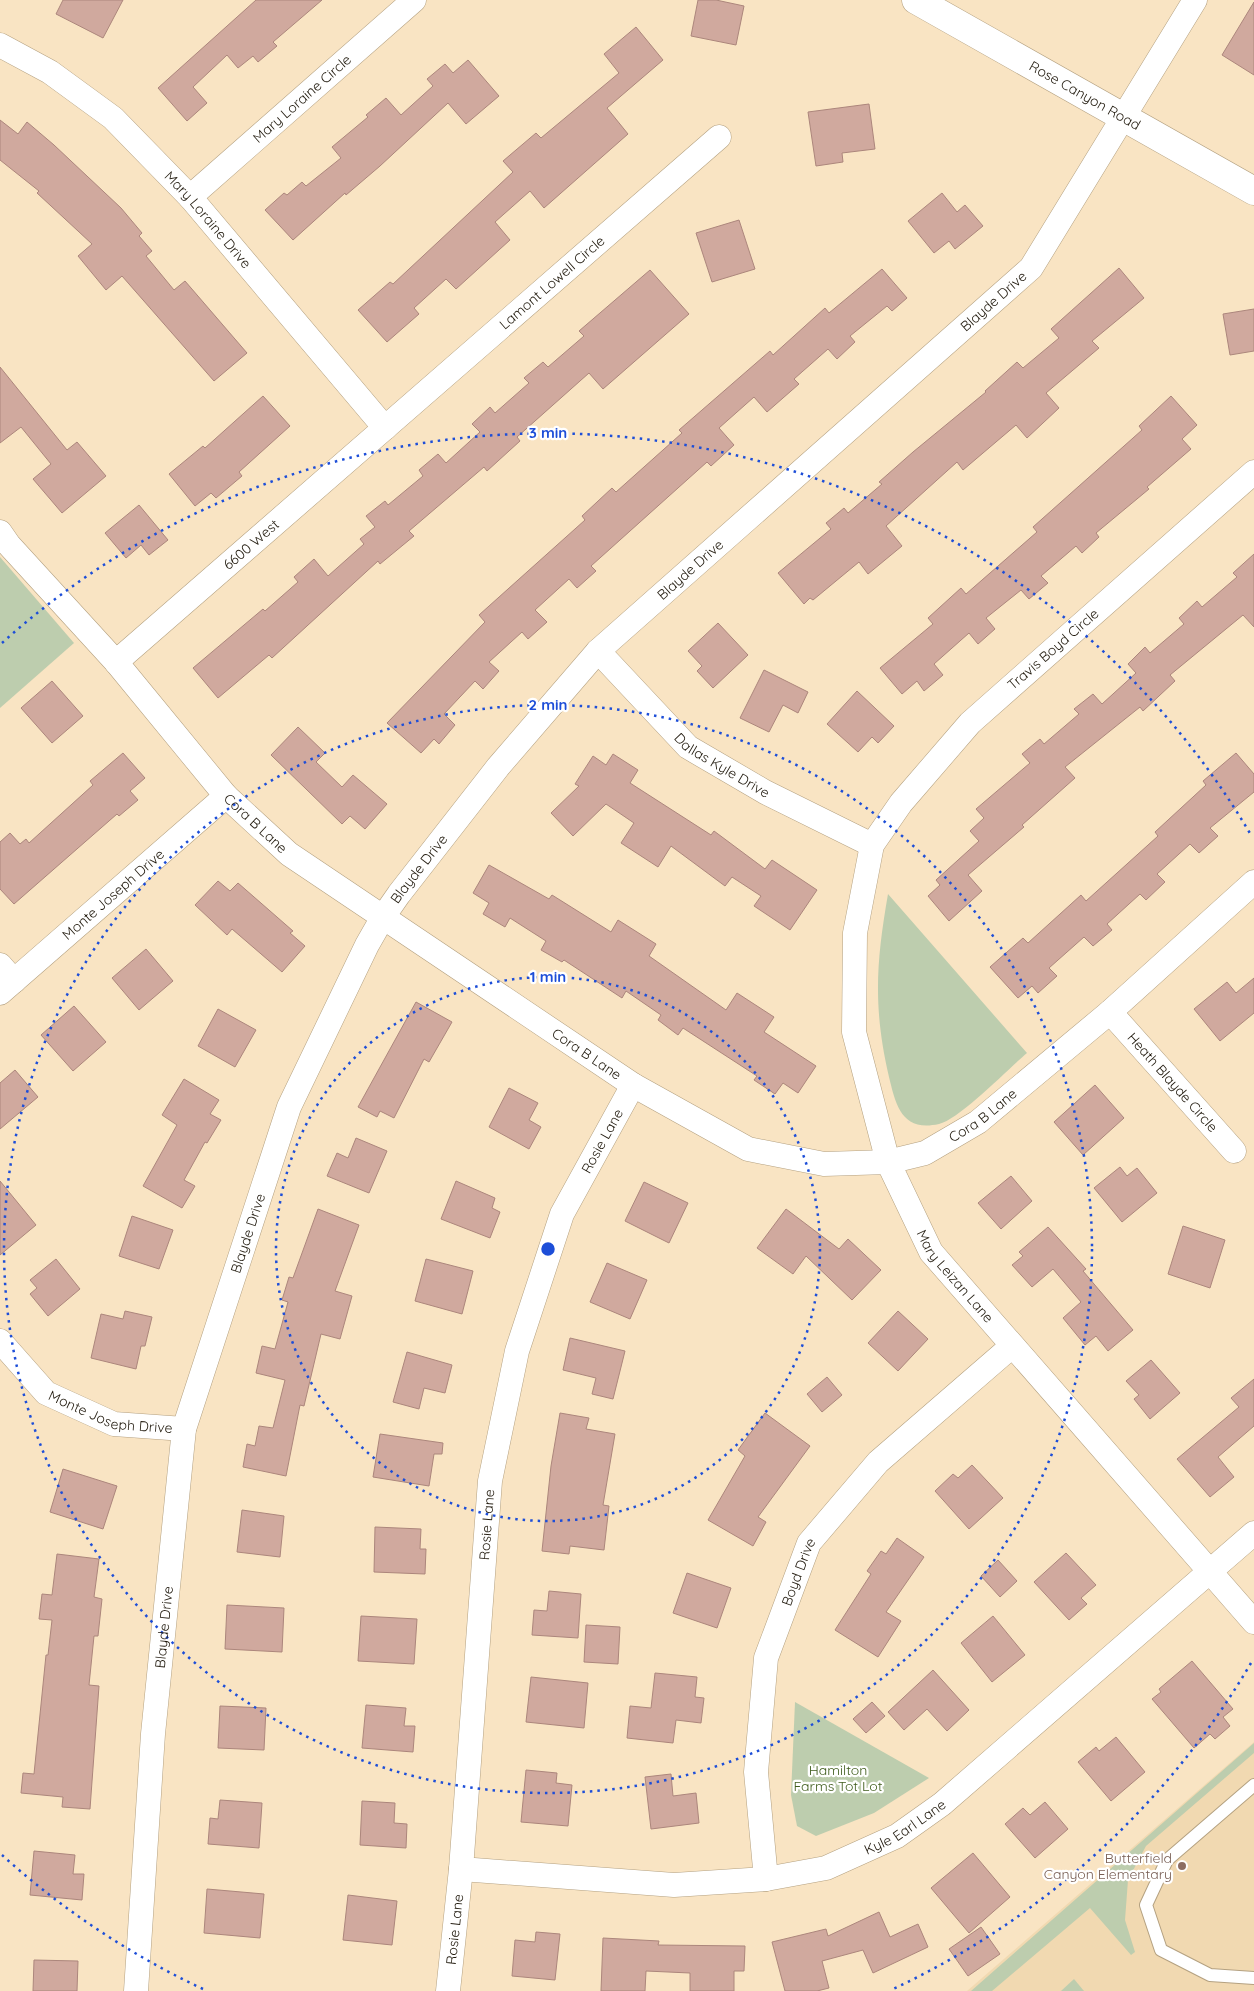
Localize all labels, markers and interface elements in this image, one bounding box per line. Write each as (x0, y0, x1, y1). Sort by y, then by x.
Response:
street label: Mary Loraine Circle (249, 50, 355, 147)
street label: Rose Canyon Road (1026, 57, 1144, 134)
street label: Mary Loraine Drive (161, 167, 255, 272)
street label: Lamont Lowell Circle (495, 232, 608, 333)
street label: Blayde Drive (957, 267, 1030, 335)
text: 3 min (529, 423, 567, 442)
street label: 6600 West (219, 515, 283, 574)
street label: Blayde Drive (653, 535, 727, 604)
street label: Travis Boyd Circle (1004, 604, 1102, 694)
text: 2 min (528, 695, 568, 714)
street label: Dallas Kyle Drive (670, 729, 773, 802)
street label: Cora B Lane (220, 790, 291, 857)
street label: Blayde Drive (386, 830, 451, 907)
street label: Monte Joseph Drive (58, 845, 168, 944)
text: 1 min (530, 967, 566, 986)
street label: Cora B Lane (548, 1024, 625, 1084)
street label: Heath Blayde Circle (1123, 1029, 1222, 1136)
street label: Cora B Lane (946, 1084, 1020, 1146)
street label: Rosie Lane (577, 1106, 627, 1177)
street label: Blayde Drive (226, 1191, 269, 1275)
street label: Mary Leizan Lane (913, 1227, 998, 1326)
centre of rings (539, 1240, 557, 1258)
street label: Monte Joseph Drive (46, 1386, 173, 1437)
street label: Rosie Lane (475, 1488, 498, 1561)
street label: Boyd Drive (777, 1533, 819, 1608)
street label: Blayde Drive (151, 1585, 177, 1669)
park label: Hamilton Farms Tot Lot (793, 1761, 883, 1795)
street label: Kyle Earl Lane (861, 1795, 949, 1859)
place label: Butterfield Canyon Elementary (1044, 1849, 1172, 1883)
marker: Butterfield Canyon Elementary (1176, 1860, 1188, 1872)
street label: Rosie Lane (442, 1893, 467, 1966)

